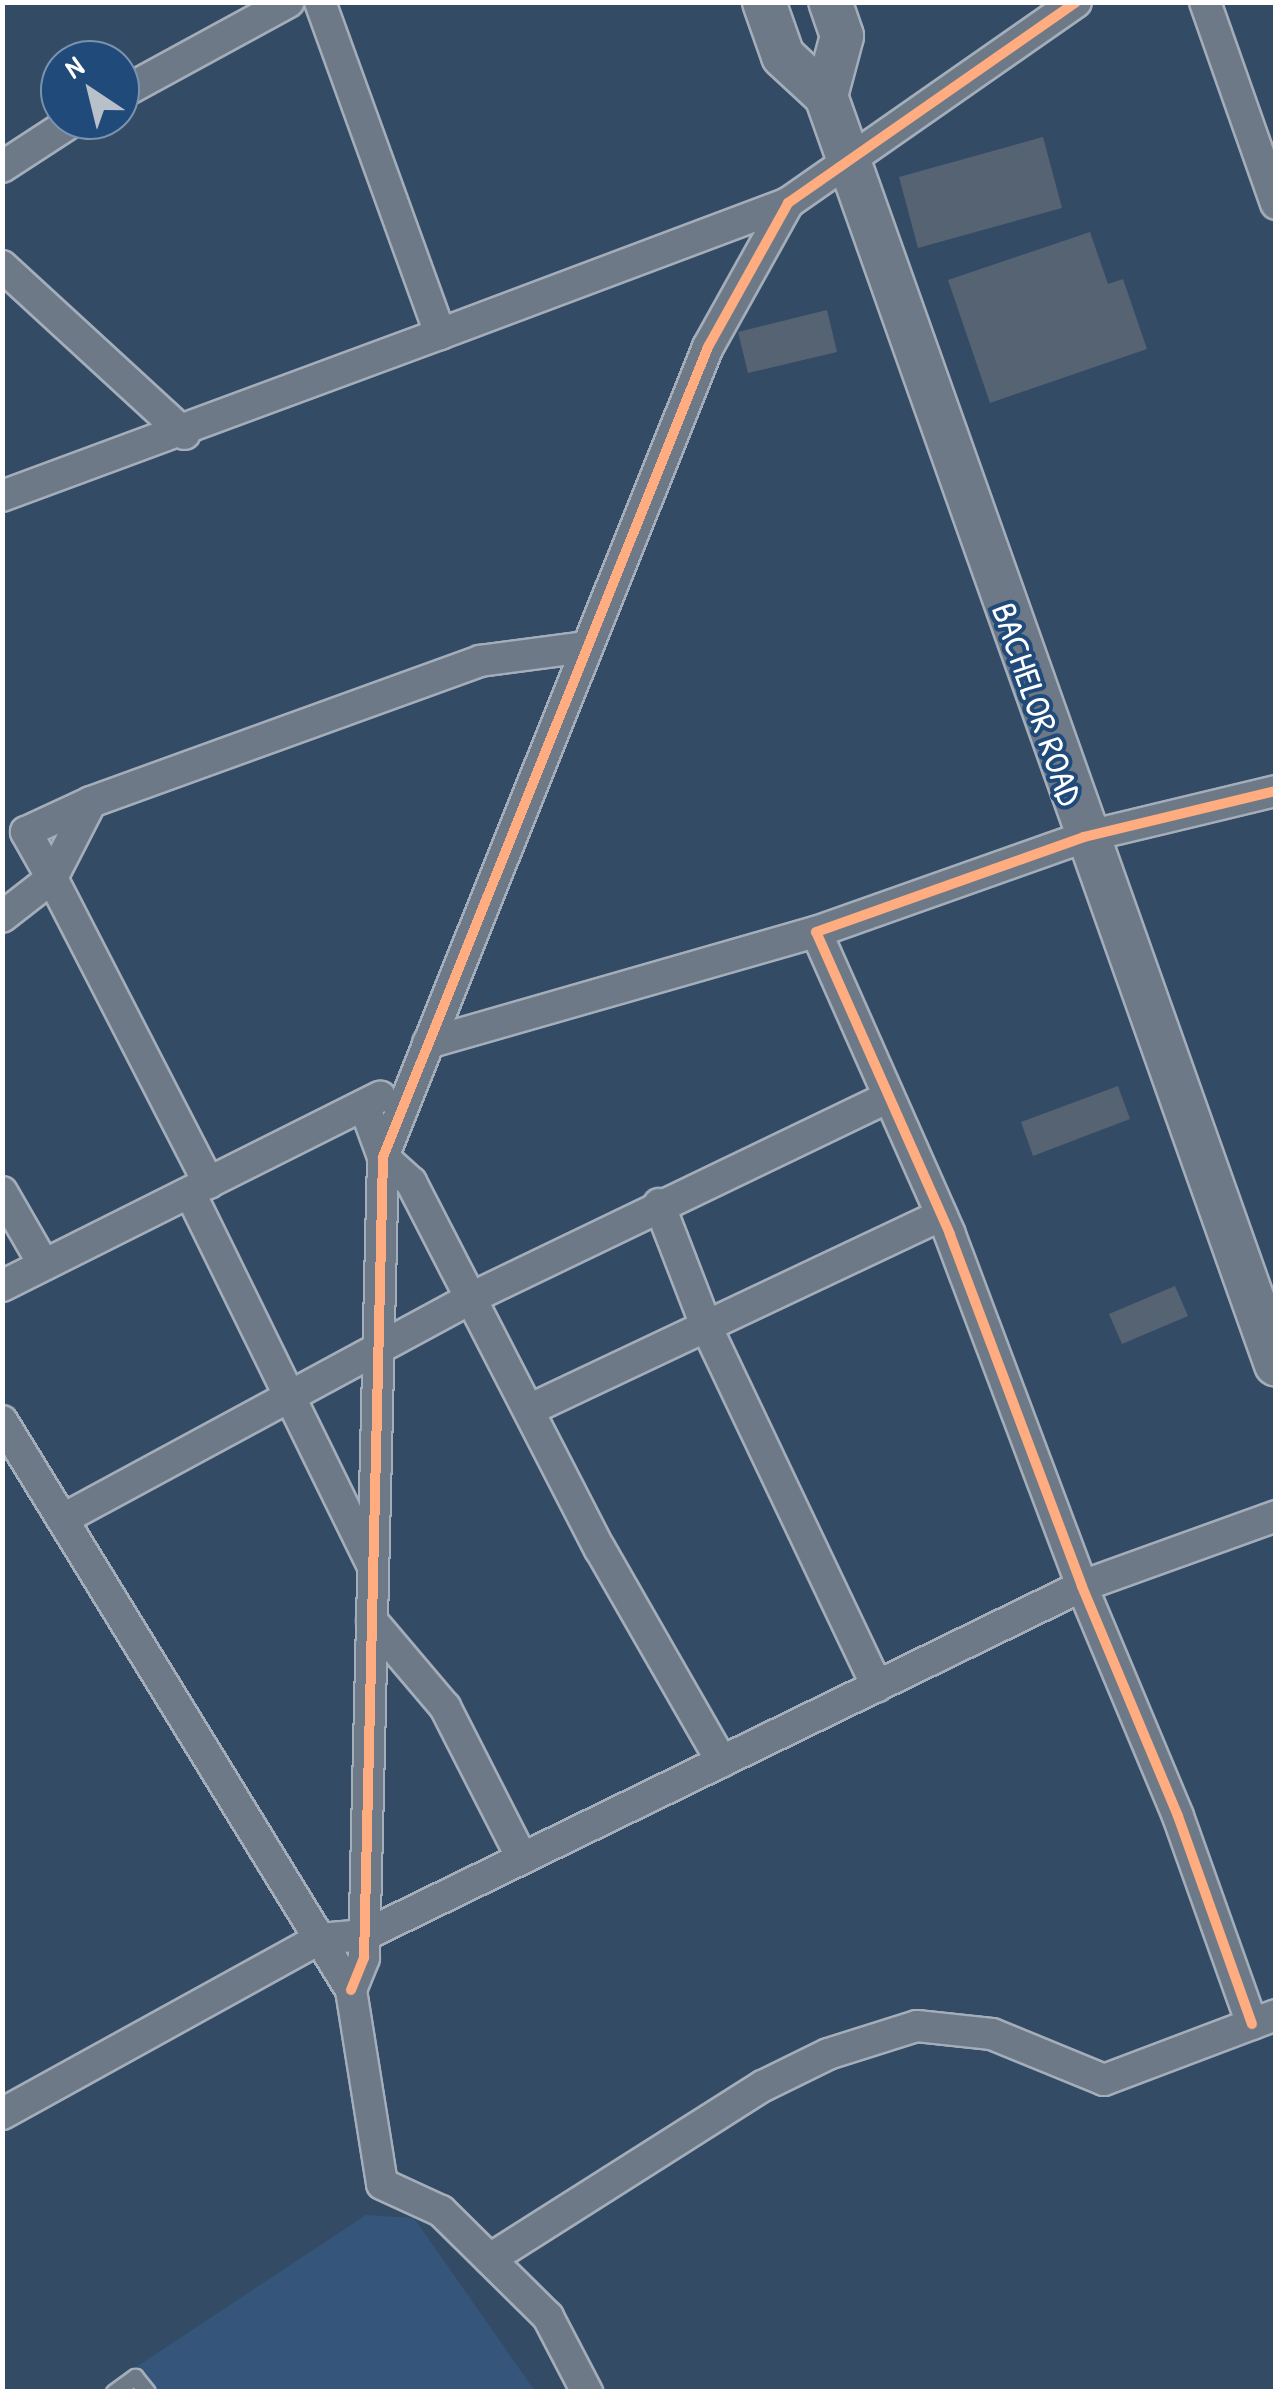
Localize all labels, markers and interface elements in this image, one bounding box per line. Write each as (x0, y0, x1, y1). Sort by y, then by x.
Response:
north arrow (40, 40, 140, 140)
text: N (57, 47, 91, 87)
street label: BACHELOR ROAD (983, 597, 1091, 811)

